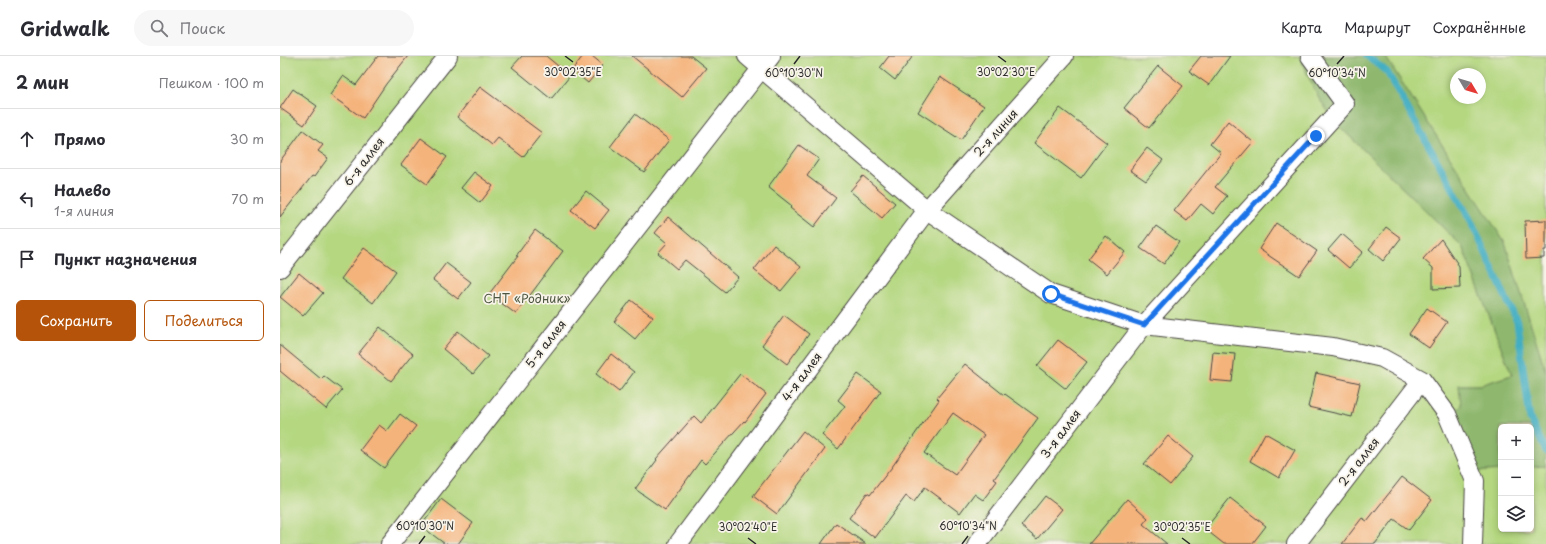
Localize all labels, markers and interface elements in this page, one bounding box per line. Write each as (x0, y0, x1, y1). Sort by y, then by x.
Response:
search box (134, 10, 414, 46)
text: Gridwalk (20, 14, 110, 42)
text: Поиск (180, 16, 225, 39)
icon: search (148, 17, 170, 39)
text: Карта (1281, 17, 1322, 38)
text: Маршрут (1344, 17, 1410, 38)
text: Сохранённые (1432, 17, 1526, 38)
text: 30°02'35"E (544, 64, 602, 79)
text: 30°02'30"E (977, 64, 1035, 79)
text: 60°10'30"N (765, 65, 823, 80)
text: 60°10'34"N (1308, 65, 1366, 80)
north arrow (1450, 68, 1486, 104)
text: 2 мин (16, 69, 69, 95)
text: Пешком · 100 m (159, 73, 264, 92)
street label: 2-я линия (969, 105, 1022, 160)
text: Прямо (54, 127, 105, 150)
route end (1307, 127, 1325, 145)
icon: ahead (16, 128, 38, 150)
text: 30 m (230, 129, 264, 148)
street label: 6-я аллея (338, 133, 388, 190)
text: Налево (54, 178, 111, 201)
icon: left (16, 188, 38, 210)
text: 70 m (231, 189, 264, 208)
text: 1-я линия (54, 201, 114, 220)
text: Пункт назначения (54, 247, 197, 270)
icon: arrive (16, 248, 38, 270)
route start (1042, 285, 1060, 303)
park label: СНТ «Родник» (484, 289, 571, 307)
button: Сохранить (16, 300, 136, 341)
button: Поделиться (144, 300, 264, 341)
street label: 5-я аллея (521, 315, 570, 371)
street label: 4-я аллея (777, 348, 826, 405)
street label: 3-я аллея (1036, 405, 1085, 462)
map controls (1498, 424, 1534, 532)
button: + (1498, 424, 1534, 460)
street label: 2-я аллея (1333, 433, 1383, 490)
button: − (1498, 460, 1534, 496)
button: layers (1498, 496, 1534, 532)
text: 60°10'30"N (396, 518, 454, 533)
text: 60°10'34"N (939, 518, 997, 533)
text: 30°02'40"E (719, 519, 777, 534)
text: 30°02'35"E (1153, 519, 1211, 534)

